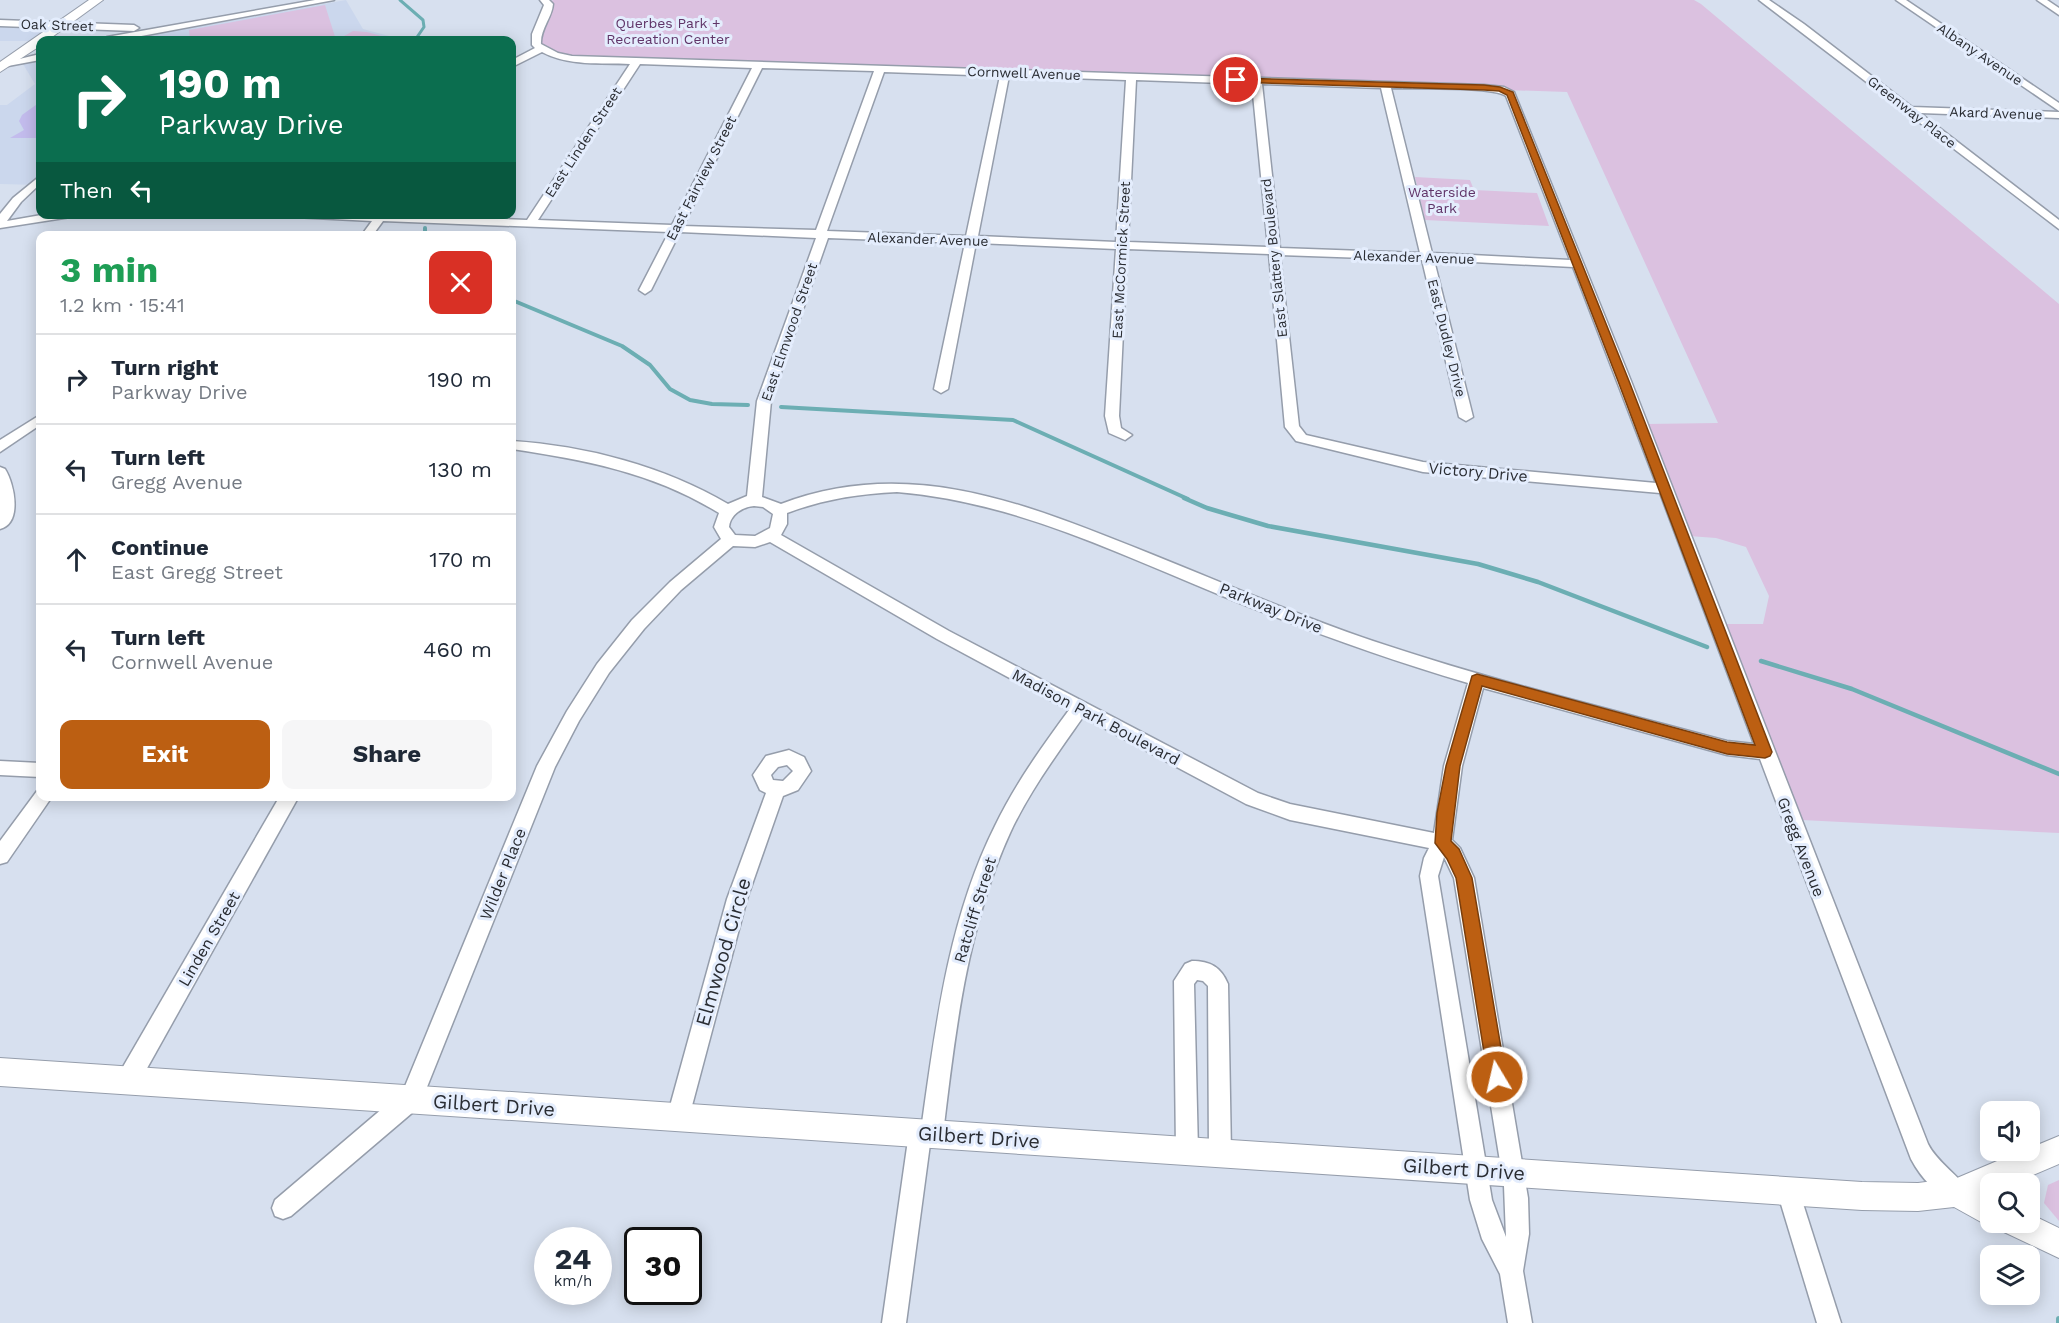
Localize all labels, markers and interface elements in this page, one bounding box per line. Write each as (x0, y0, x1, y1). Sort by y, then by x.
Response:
park label: Querbes Park + Recreation Center (606, 15, 730, 47)
street label: Oak Street (20, 16, 94, 34)
street label: Albany Avenue (1934, 20, 2026, 88)
pin (1210, 54, 1261, 105)
text: 190 m (159, 59, 282, 108)
icon: right (60, 60, 138, 138)
street label: Cornwell Avenue (967, 63, 1081, 83)
icon: arrive (1219, 63, 1252, 96)
street label: Greenway Place (1865, 73, 1959, 151)
street label: East Linden Street (541, 84, 625, 200)
street label: Akard Avenue (1949, 103, 2043, 123)
text: Parkway Drive (159, 109, 343, 141)
street label: East Fairview Street (663, 113, 739, 243)
icon: left (125, 174, 158, 207)
text: Then (60, 178, 113, 203)
street label: East Slattery Boulevard (1258, 178, 1290, 338)
street label: East McCormick Street (1109, 181, 1133, 339)
park label: Waterside Park (1408, 184, 1476, 216)
street label: Alexander Avenue (867, 229, 989, 249)
street label: Alexander Avenue (1353, 247, 1475, 267)
text: 3 min (60, 249, 158, 291)
button: close (429, 251, 492, 314)
street label: East Elmwood Street (758, 261, 820, 403)
street label: East Dudley Drive (1425, 277, 1469, 399)
text: 1.2 km · 15:41 (60, 293, 185, 317)
text: Turn right (111, 355, 218, 380)
icon: right (60, 363, 93, 396)
text: 190 m (428, 367, 492, 392)
text: Parkway Drive (111, 380, 248, 404)
text: Turn left (111, 445, 205, 470)
icon: left (60, 453, 93, 486)
text: 130 m (428, 457, 492, 482)
street label: Victory Drive (1428, 458, 1528, 486)
text: Gregg Avenue (111, 470, 243, 494)
text: Continue (111, 535, 209, 560)
icon: ahead (60, 543, 93, 576)
text: 170 m (429, 547, 492, 572)
text: East Gregg Street (111, 560, 283, 584)
street label: Parkway Drive (1217, 579, 1325, 637)
text: Turn left (111, 625, 205, 650)
icon: left (60, 633, 93, 666)
text: 460 m (423, 637, 492, 662)
text: Cornwell Avenue (111, 650, 273, 674)
street label: Madison Park Boulevard (1009, 665, 1183, 769)
button: Exit (60, 720, 270, 789)
button: Share (282, 720, 492, 789)
street label: Gregg Avenue (1773, 794, 1829, 900)
street label: Wilder Place (476, 825, 530, 923)
street label: Ratcliff Street (950, 854, 1000, 965)
street label: Elmwood Circle (690, 875, 756, 1029)
street label: Linden Street (174, 888, 244, 990)
position arrow (1465, 1045, 1529, 1109)
street label: Gilbert Drive (432, 1089, 556, 1121)
map controls (1980, 1101, 2040, 1305)
button: sound (1980, 1101, 2040, 1161)
street label: Gilbert Drive (917, 1121, 1041, 1153)
street label: Gilbert Drive (1402, 1153, 1526, 1185)
button: search (1980, 1173, 2040, 1233)
speed limit sign: 30 (624, 1227, 702, 1305)
text: 24 (555, 1241, 591, 1276)
button: layers (1980, 1245, 2040, 1305)
text: km/h (554, 1272, 592, 1290)

